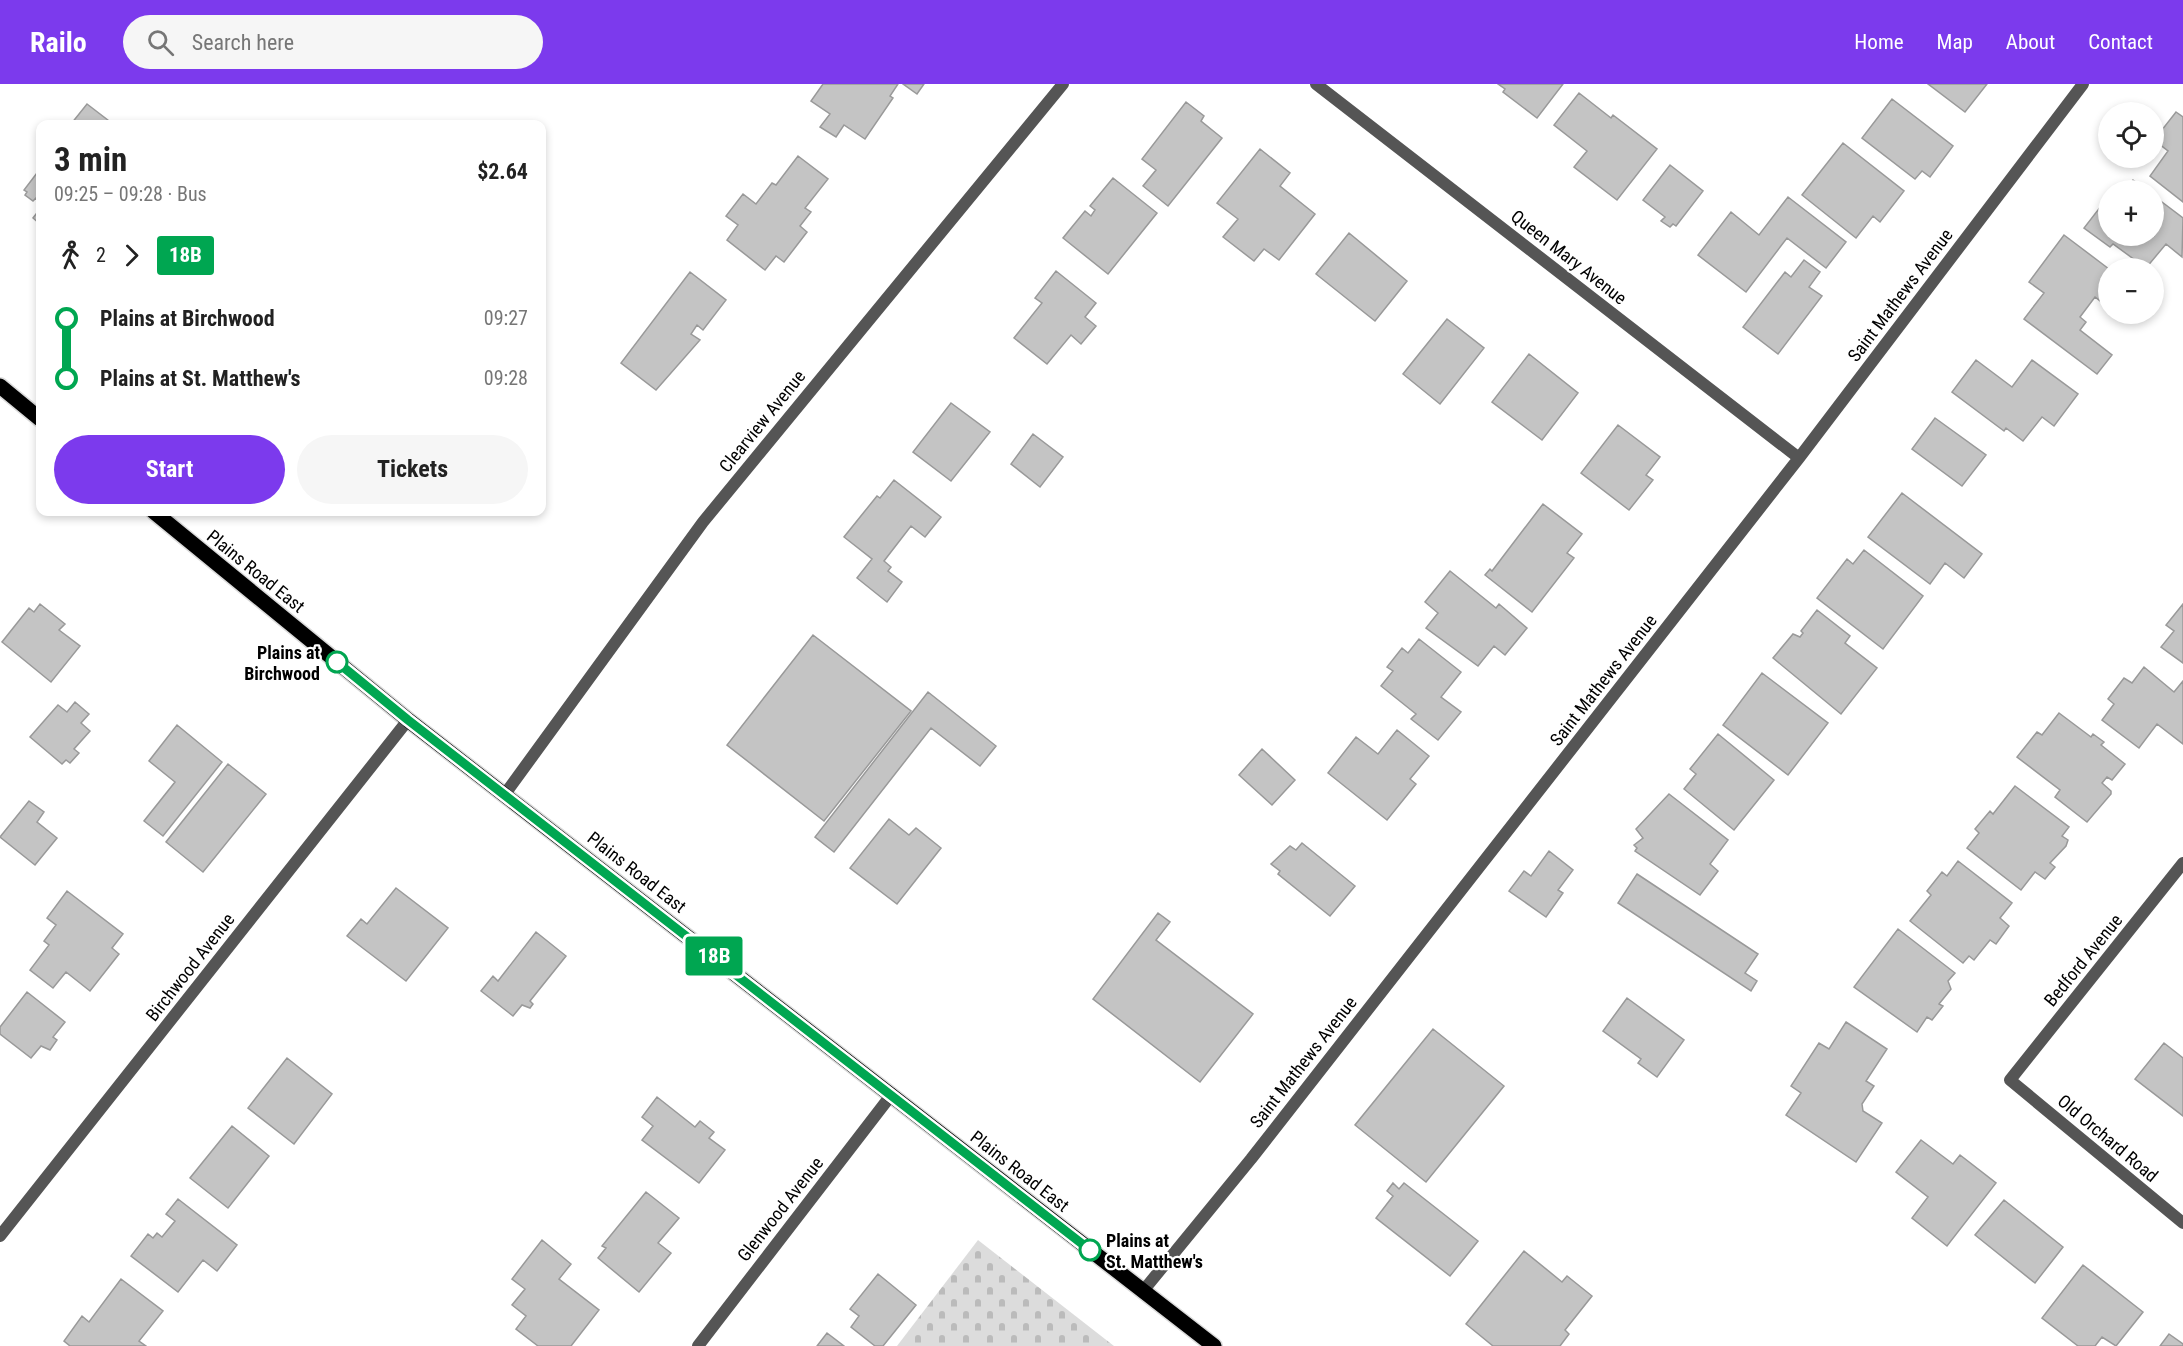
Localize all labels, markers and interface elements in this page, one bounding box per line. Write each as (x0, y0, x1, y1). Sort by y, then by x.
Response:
search box (123, 15, 543, 69)
text: Railo (30, 26, 87, 59)
icon: search (144, 26, 177, 59)
text: Search here (192, 30, 294, 55)
text: Home (1854, 30, 1904, 54)
text: Map (1937, 30, 1973, 54)
text: About (2006, 30, 2055, 54)
text: Contact (2088, 30, 2153, 54)
map controls (2098, 102, 2164, 324)
button: locate (2098, 102, 2164, 168)
text: 3 min (54, 140, 127, 179)
text: $2.64 (477, 159, 528, 184)
button: + (2098, 180, 2164, 246)
text: 09:25 – 09:28 · Bus (54, 182, 207, 206)
street label: Queen Mary Avenue (1507, 205, 1631, 309)
street label: Saint Mathews Avenue (1843, 224, 1957, 366)
icon: walk (54, 239, 87, 272)
icon: forward (115, 239, 148, 272)
text: 2 (96, 243, 106, 267)
text: 18B (169, 243, 202, 267)
button: − (2098, 258, 2164, 324)
text: Plains at Birchwood (100, 306, 275, 331)
text: 09:27 (484, 306, 528, 330)
text: Plains at St. Matthew's (100, 366, 301, 391)
text: 09:28 (484, 366, 528, 390)
street label: Clearview Avenue (715, 366, 809, 476)
button: Start (54, 435, 285, 504)
button: Tickets (297, 435, 528, 504)
street label: Plains Road East (203, 525, 309, 617)
street label: Saint Mathews Avenue (1545, 610, 1661, 750)
place label: Plains at Birchwood (244, 642, 320, 684)
marker: Plains at Birchwood (326, 651, 348, 673)
street label: Plains Road East (584, 827, 690, 917)
street label: Birchwood Avenue (141, 909, 239, 1025)
street label: Bedford Avenue (2040, 910, 2126, 1010)
line badge: 18B (680, 936, 748, 976)
text: 18B (697, 944, 731, 968)
street label: Saint Mathews Avenue (1245, 992, 1361, 1132)
street label: Old Orchard Road (2054, 1090, 2162, 1186)
street label: Plains Road East (967, 1126, 1073, 1216)
street label: Glenwood Avenue (733, 1153, 827, 1265)
place label: Plains at St. Matthew's (1106, 1230, 1203, 1272)
marker: Plains at St. Matthew's (1079, 1239, 1101, 1261)

